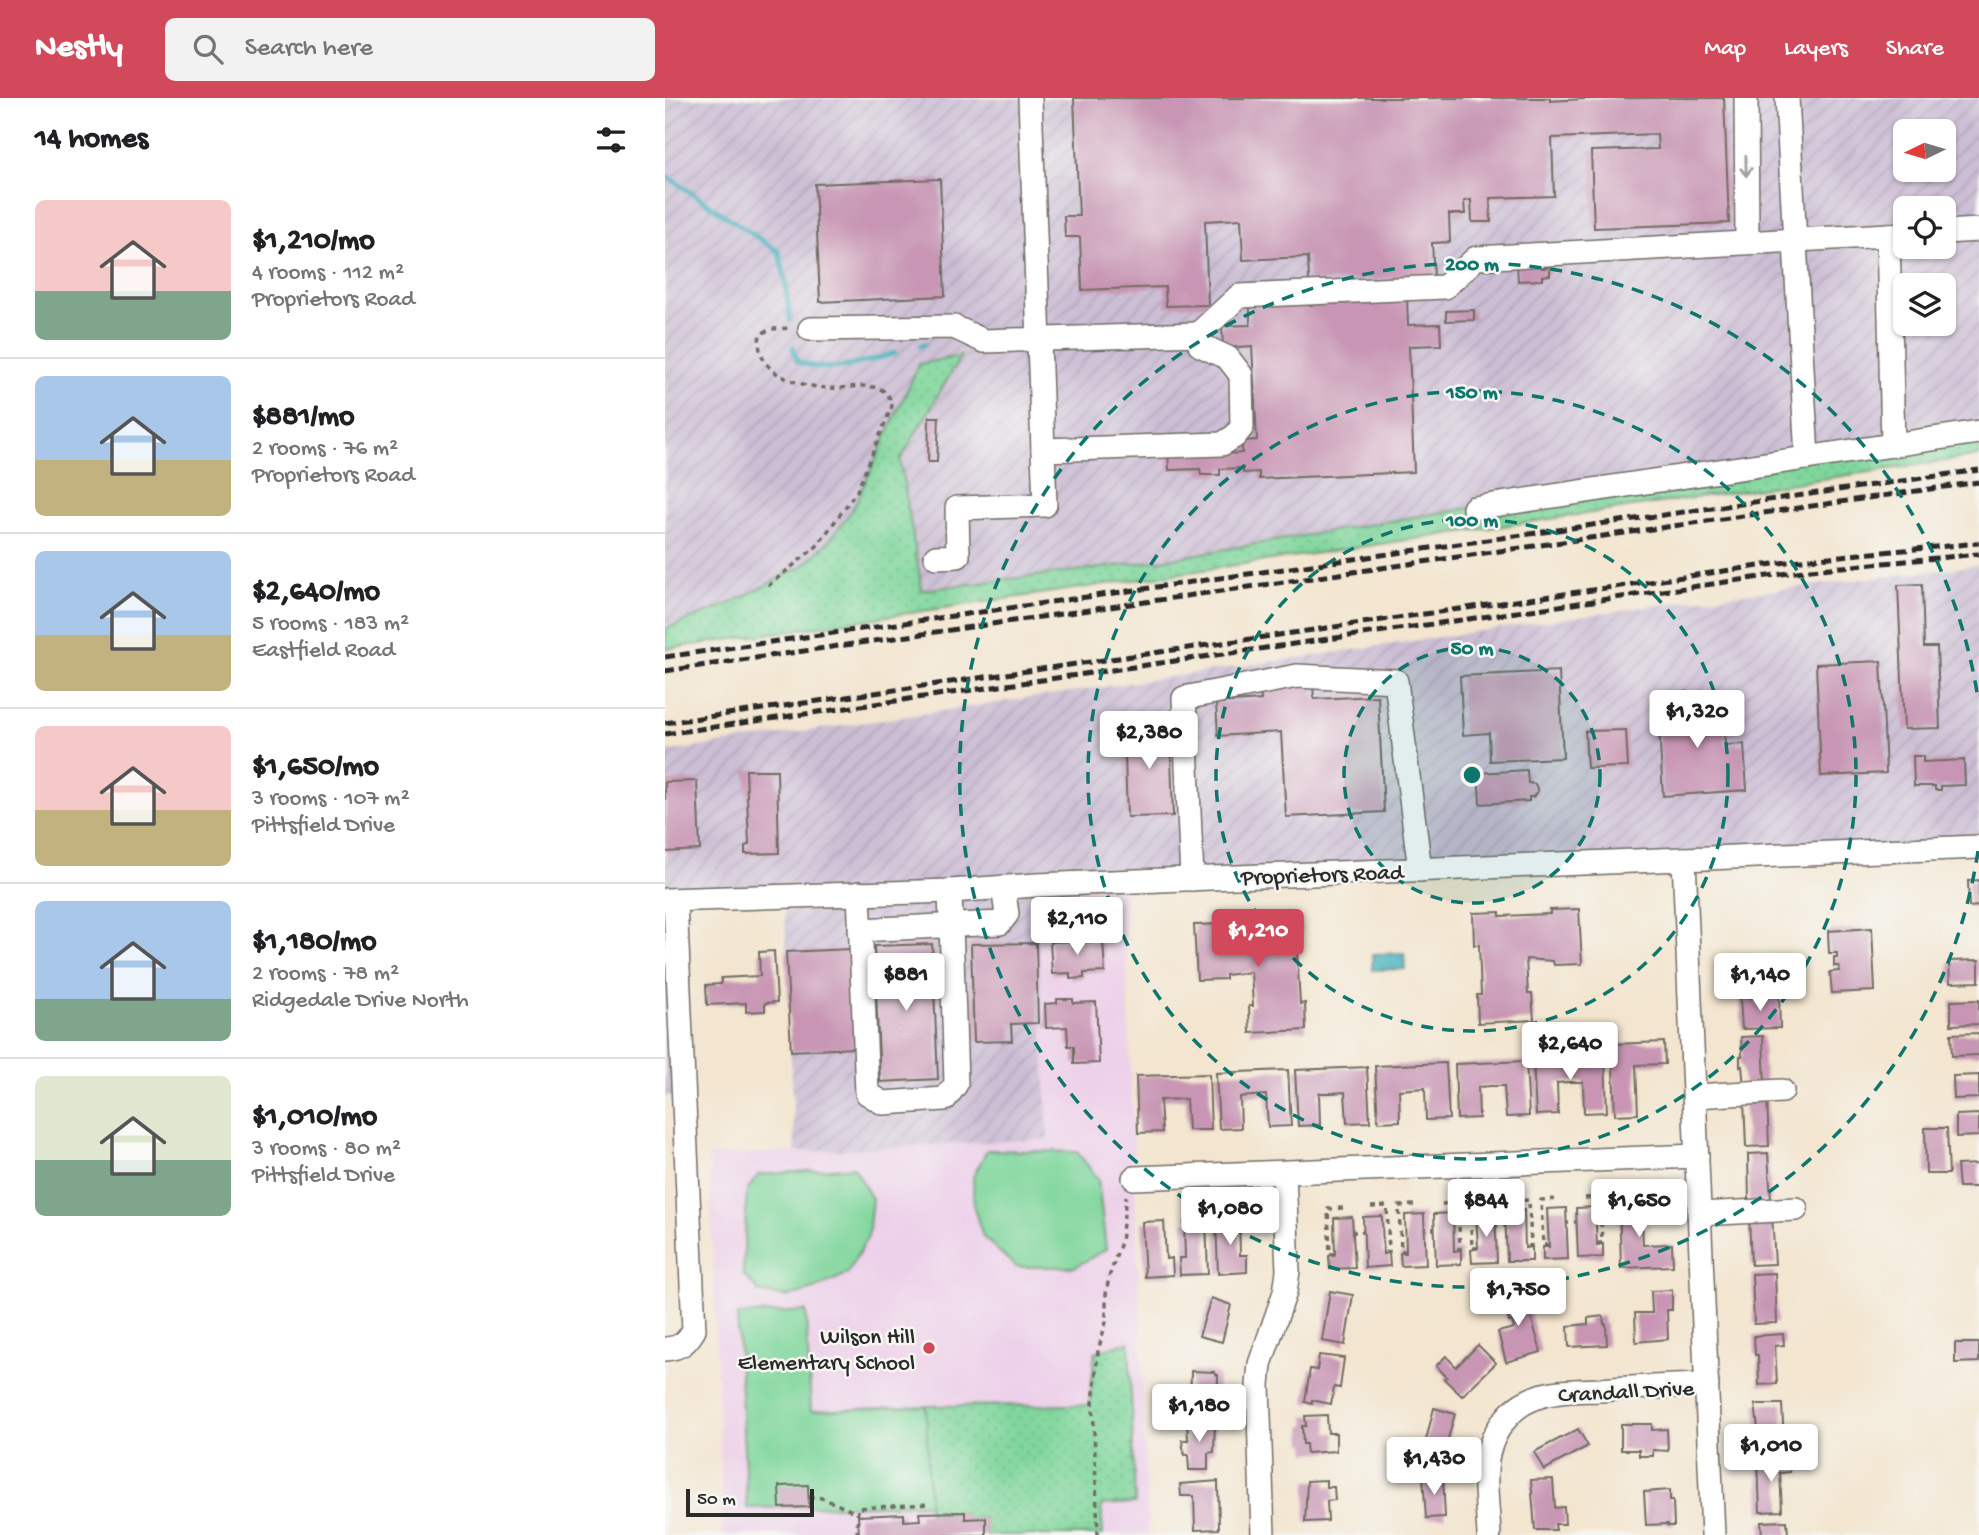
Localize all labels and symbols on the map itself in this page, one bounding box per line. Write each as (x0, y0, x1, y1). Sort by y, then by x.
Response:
north arrow (1893, 119, 1957, 182)
one-way arrow (1740, 154, 1753, 177)
text: 200 m (1445, 254, 1499, 279)
text: 150 m (1445, 382, 1498, 407)
text: 100 m (1445, 510, 1498, 535)
text: 50 m (1451, 638, 1494, 663)
pin: $1,320 (1640, 690, 1754, 750)
pin: $2,380 (1092, 712, 1206, 771)
centre of rings (1460, 763, 1484, 787)
street label: Proprietors Road (1239, 860, 1405, 893)
pin: $2,110 (1020, 898, 1134, 957)
pin: $1,210 (1201, 910, 1315, 969)
pin: $881 (865, 954, 947, 1013)
pin: $1,140 (1703, 954, 1817, 1013)
pin: $2,640 (1513, 1023, 1627, 1082)
pin: $844 (1445, 1180, 1527, 1239)
pin: $1,650 (1582, 1180, 1696, 1239)
pin: $1,080 (1173, 1188, 1287, 1247)
pin: $1,750 (1461, 1268, 1575, 1328)
place label: Wilson Hill Elementary School (738, 1325, 915, 1378)
marker: Wilson Hill Elementary School (921, 1340, 937, 1356)
street label: Crandall Drive (1557, 1376, 1696, 1411)
pin: $1,180 (1142, 1384, 1256, 1444)
pin: $1,010 (1714, 1424, 1828, 1484)
pin: $1,430 (1377, 1438, 1491, 1497)
scale bar (686, 1486, 814, 1518)

